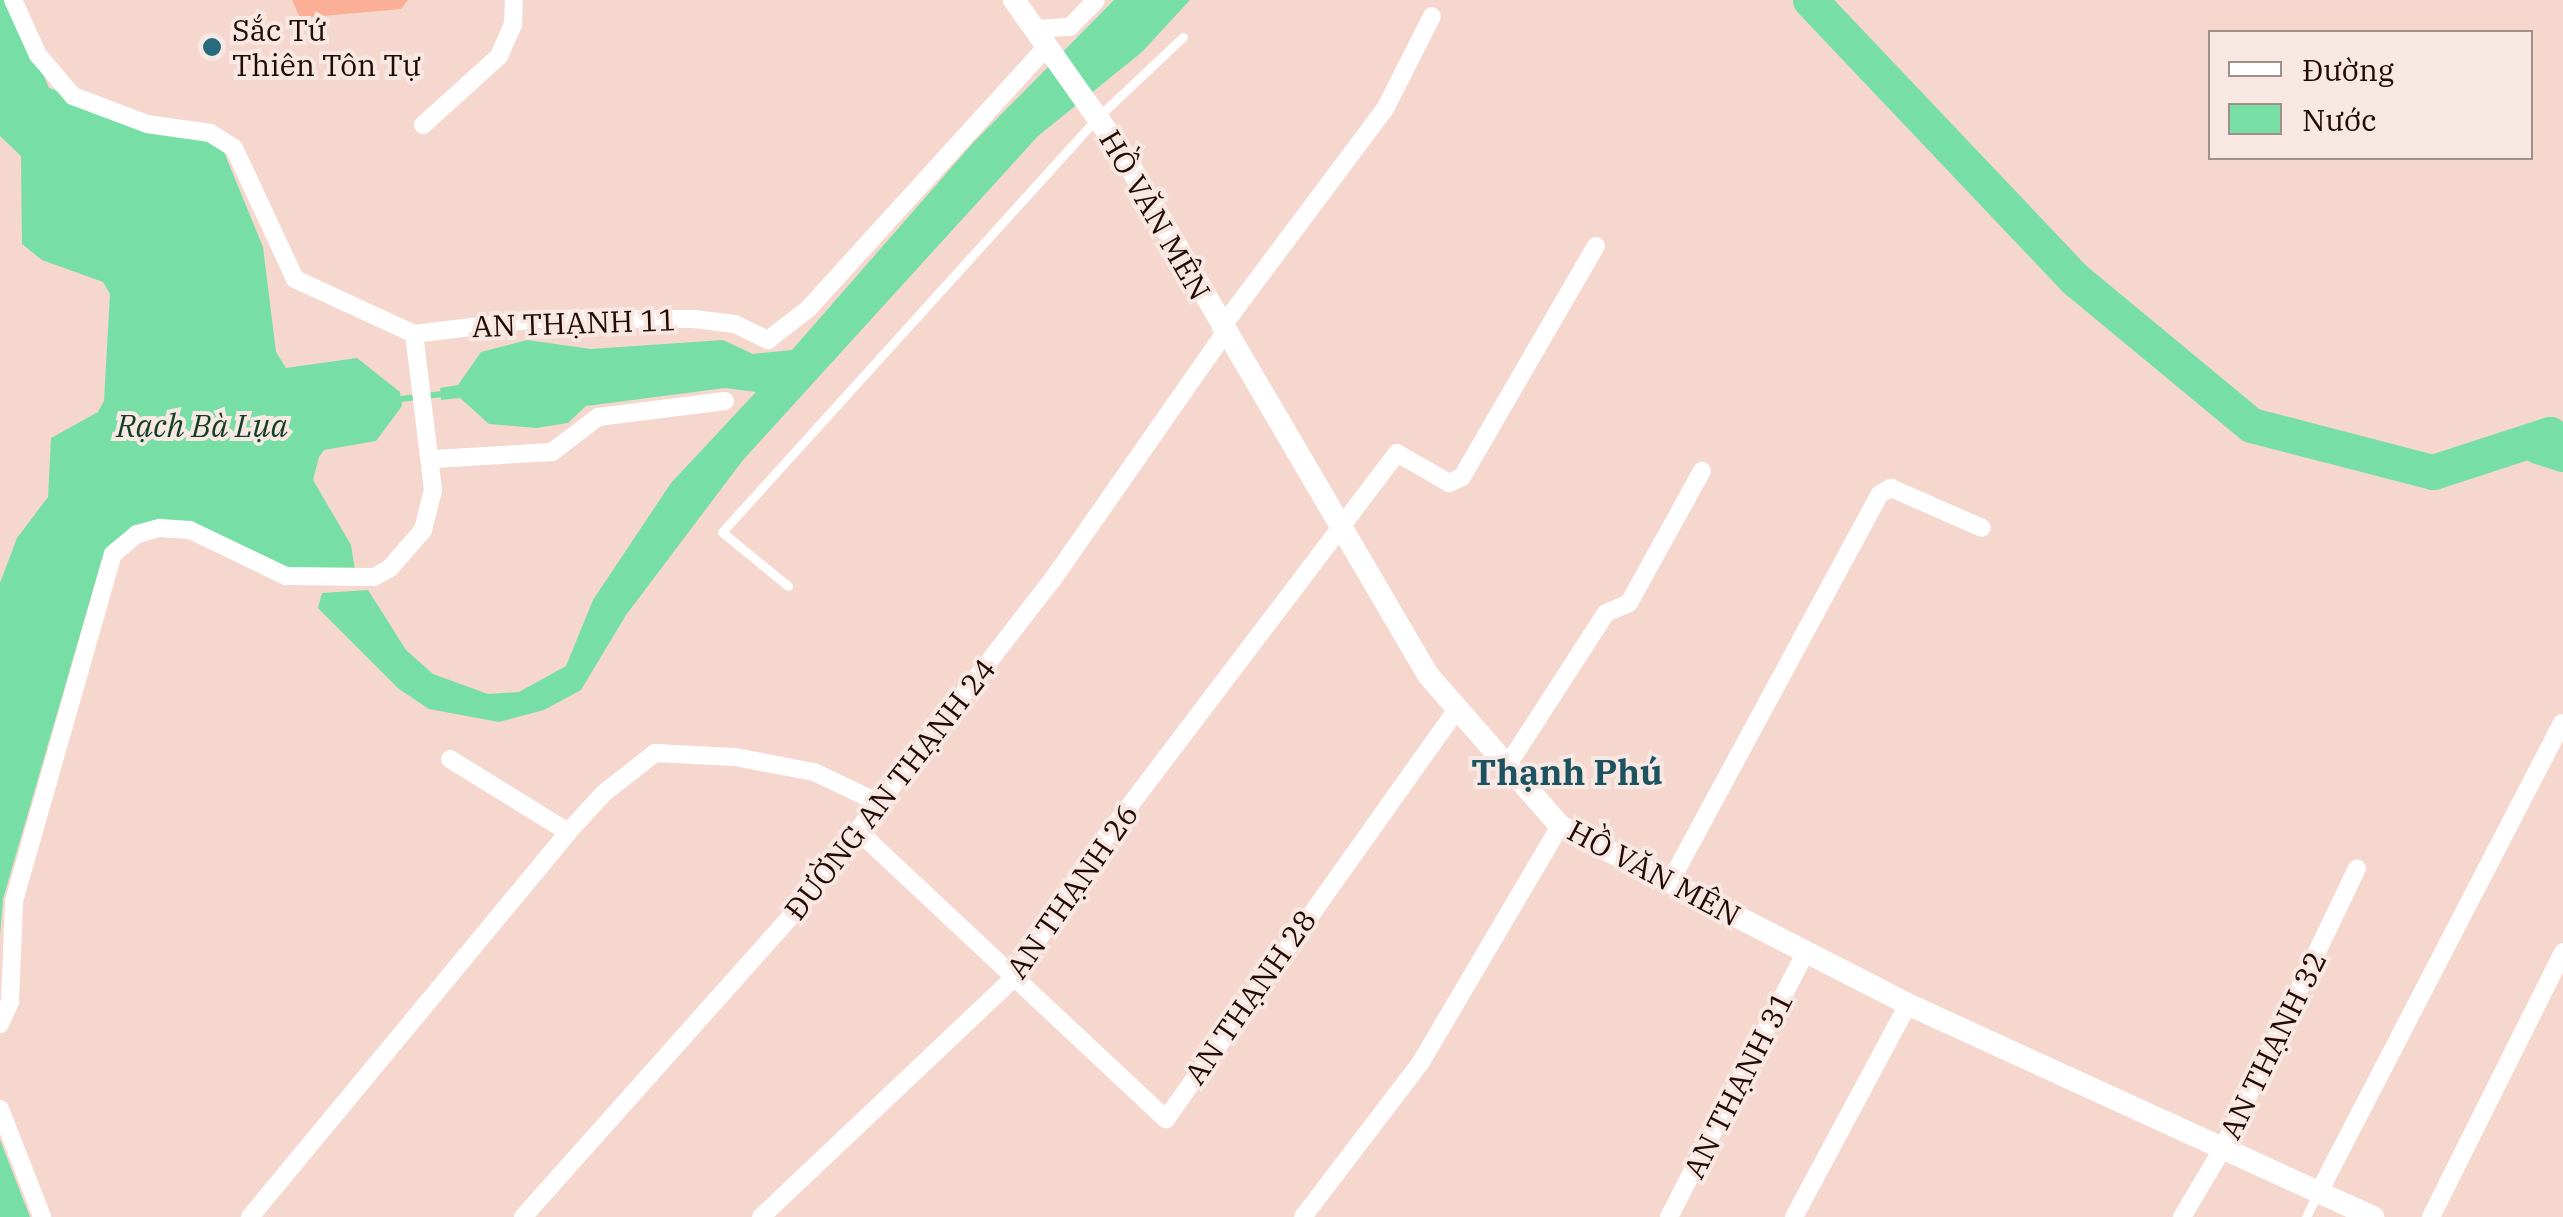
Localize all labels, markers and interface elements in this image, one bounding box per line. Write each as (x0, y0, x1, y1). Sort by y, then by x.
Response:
place label: Sắc Tứ Thiên Tôn Tự (232, 12, 421, 82)
legend (2208, 30, 2533, 160)
marker: Sắc Tứ Thiên Tôn Tự (201, 36, 223, 58)
text: Đường (2302, 50, 2394, 89)
text: Nước (2302, 100, 2377, 139)
street label: HỒ VĂN MÊN (1092, 124, 1218, 306)
street label: AN THẠNH 11 (471, 301, 677, 345)
water label: Rạch Bà Lụa (116, 406, 288, 444)
street label: ĐƯỜNG AN THẠNH 24 (777, 651, 1003, 927)
district label: Thạnh Phú (1471, 751, 1663, 793)
street label: AN THẠNH 26 (999, 797, 1145, 985)
street label: HỒ VĂN MÊN (1562, 812, 1746, 934)
street label: AN THẠNH 28 (1177, 903, 1323, 1091)
street label: AN THẠNH 32 (2212, 945, 2334, 1145)
street label: AN THẠNH 31 (1676, 986, 1800, 1184)

